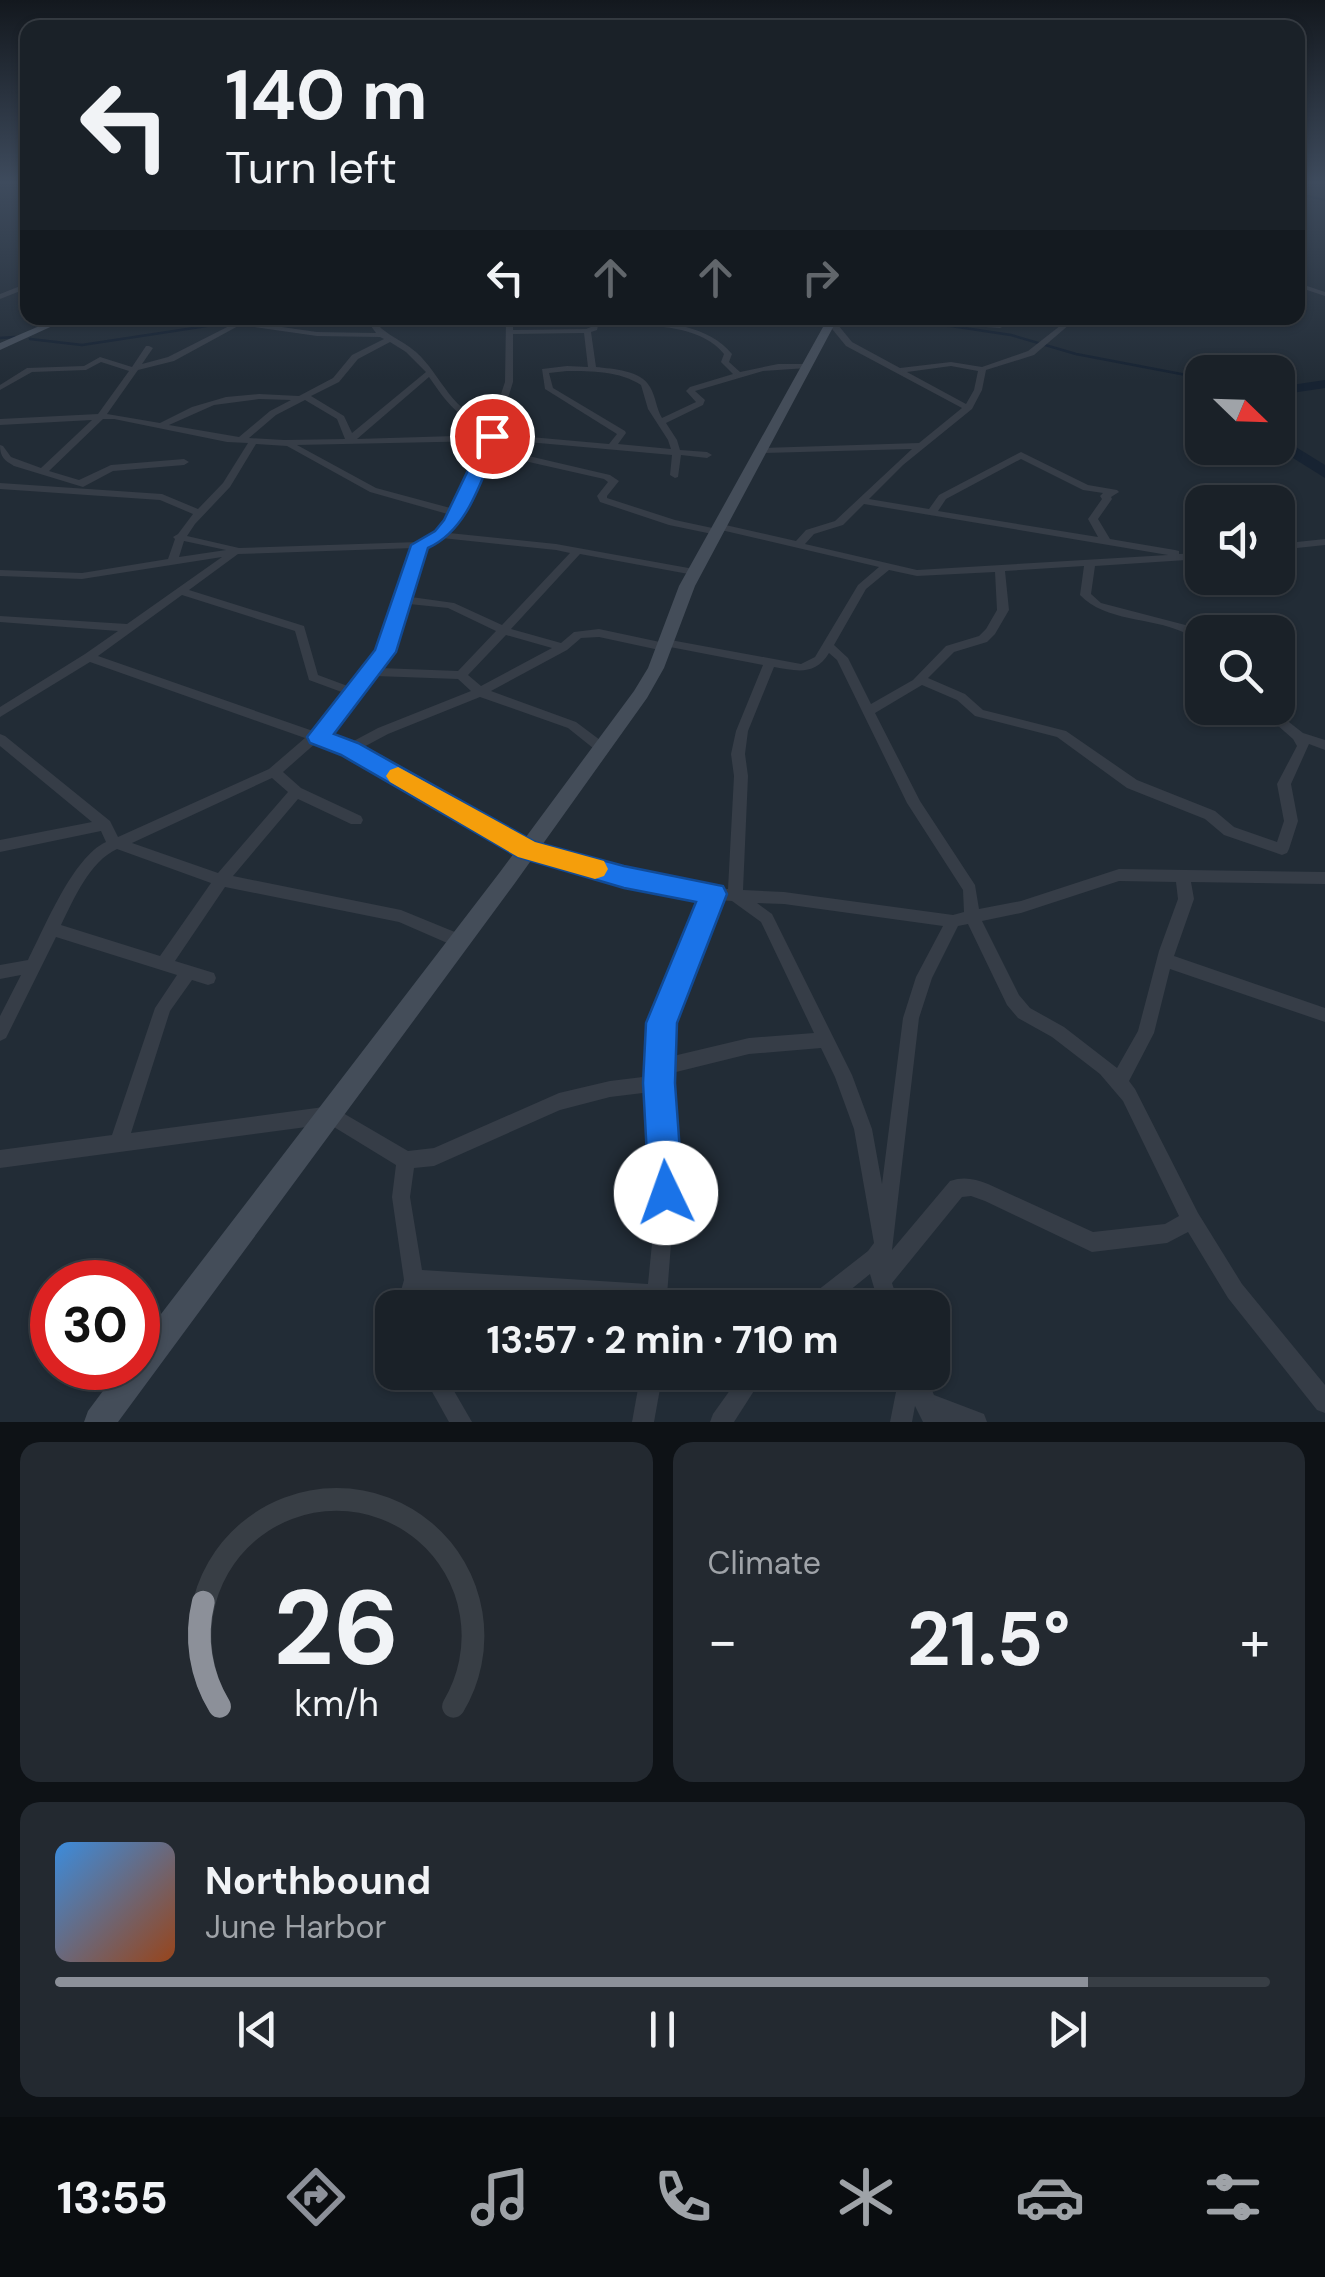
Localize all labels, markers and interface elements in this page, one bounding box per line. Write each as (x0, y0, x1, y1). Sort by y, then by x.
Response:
text: 140 m (225, 50, 428, 141)
icon: left (60, 60, 190, 190)
text: Turn left (225, 138, 397, 197)
icon: left (478, 250, 533, 305)
icon: ahead (583, 250, 638, 305)
icon: ahead (688, 250, 743, 305)
icon: right (793, 250, 848, 305)
north arrow (1185, 355, 1295, 465)
map controls (1185, 355, 1295, 725)
pin (450, 394, 535, 479)
icon: arrive (465, 409, 520, 464)
button: sound (1185, 485, 1295, 595)
button: search (1185, 615, 1295, 725)
position arrow (614, 1141, 718, 1245)
speed limit sign: 30 (30, 1260, 160, 1390)
text: 13:57 · 2 min · 710 m (487, 1315, 838, 1365)
text: Climate (708, 1542, 821, 1584)
text: 26 (273, 1561, 399, 1696)
text: 21.5° (907, 1591, 1070, 1688)
text: − (708, 1605, 738, 1677)
text: + (1240, 1605, 1270, 1677)
text: km/h (294, 1681, 378, 1727)
text: Northbound (205, 1856, 431, 1906)
text: June Harbor (205, 1906, 386, 1948)
icon: previous (230, 2002, 285, 2057)
icon: pause (635, 2002, 690, 2057)
icon: next (1040, 2002, 1095, 2057)
icon: directions (281, 2162, 351, 2232)
icon: music (465, 2162, 535, 2232)
icon: phone (648, 2162, 718, 2232)
icon: climate (831, 2162, 901, 2232)
icon: car (1015, 2162, 1085, 2232)
icon: filters (1198, 2162, 1268, 2232)
text: 13:55 (57, 2168, 168, 2227)

